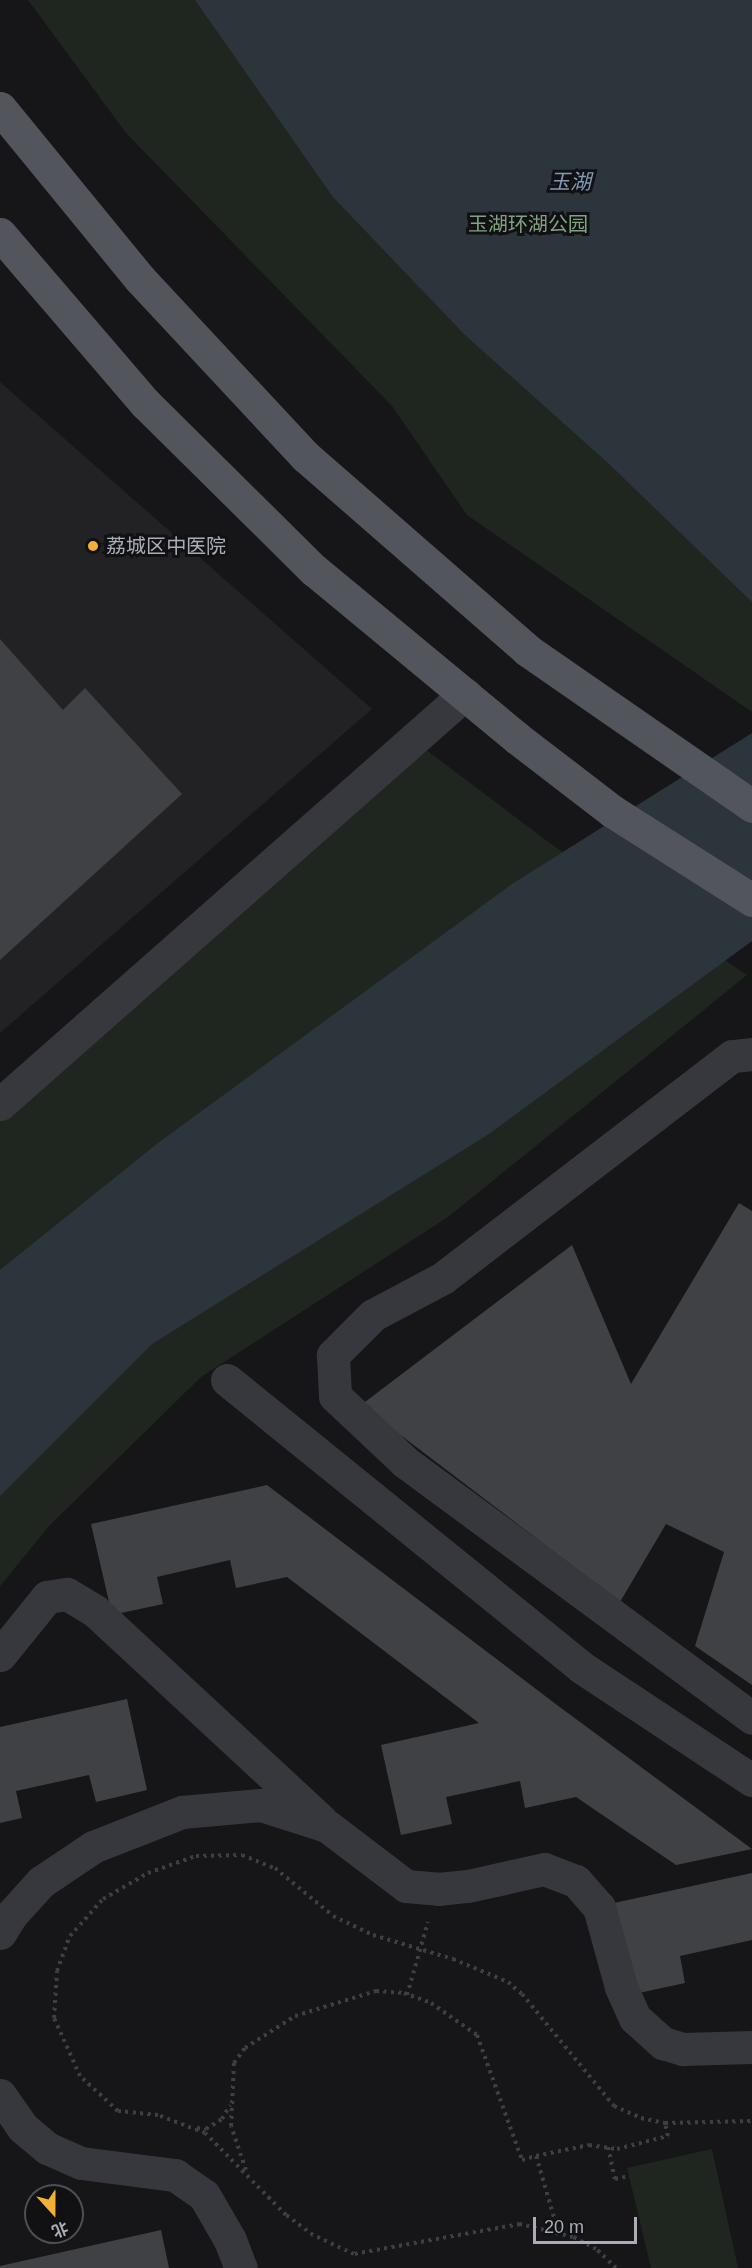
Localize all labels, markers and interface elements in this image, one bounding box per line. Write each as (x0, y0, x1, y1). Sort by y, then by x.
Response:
water label: 玉湖 (549, 169, 591, 195)
park label: 玉湖环湖公园 (468, 212, 588, 236)
place label: 荔城区中医院 (106, 534, 226, 558)
marker: 荔城区中医院 (84, 537, 102, 555)
north arrow (24, 2184, 84, 2244)
scale bar (536, 2205, 640, 2243)
text: 20 m (544, 2217, 584, 2237)
text: 北 (49, 2219, 70, 2240)

